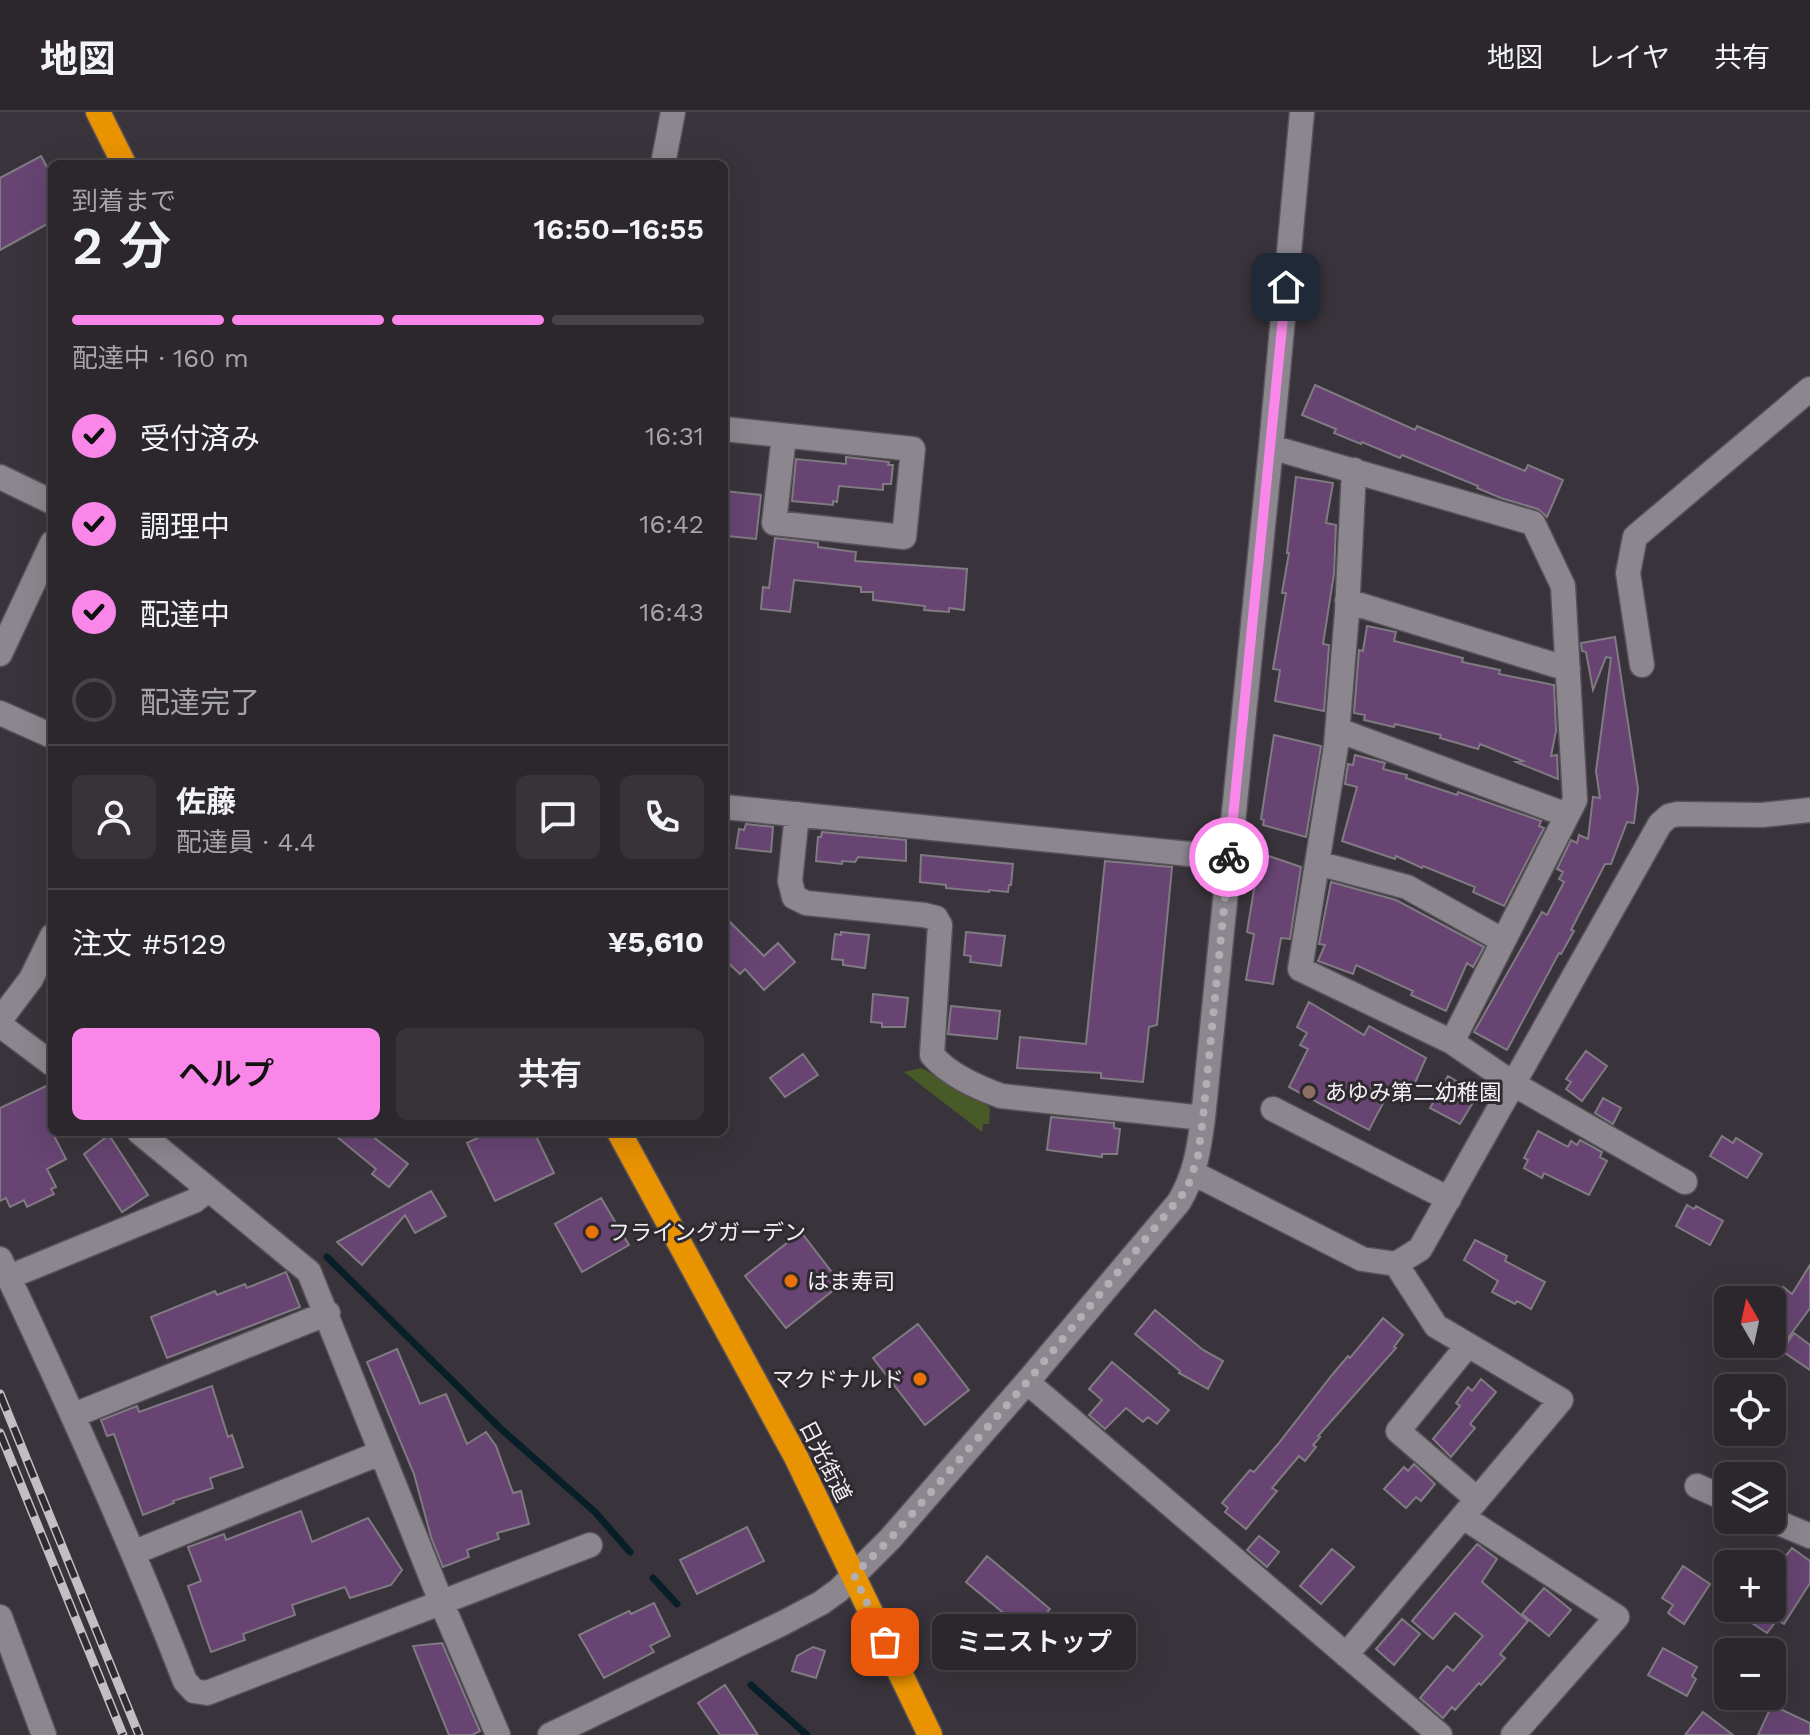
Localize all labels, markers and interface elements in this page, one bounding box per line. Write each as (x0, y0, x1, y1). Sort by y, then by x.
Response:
text: 地図 (40, 37, 116, 81)
text: 地図 (1487, 41, 1543, 74)
text: レイヤ (1587, 41, 1670, 74)
text: 共有 (1714, 41, 1770, 74)
text: 到着まで (72, 186, 176, 216)
text: 16:50–16:55 (534, 211, 704, 246)
text: 2 分 (72, 216, 171, 277)
pin (1252, 253, 1320, 321)
icon: home (1264, 265, 1308, 309)
text: 配達中 · 160 m (72, 343, 249, 373)
icon: check (72, 414, 116, 458)
text: 受付済み (140, 421, 260, 456)
text: 16:31 (645, 421, 704, 451)
icon: check (72, 502, 116, 546)
text: 調理中 (140, 509, 230, 544)
text: 16:42 (639, 509, 704, 539)
icon: check (72, 590, 116, 634)
text: 配達中 (140, 597, 230, 632)
text: 16:43 (639, 597, 704, 627)
text: 配達完了 (140, 685, 260, 720)
button: person (72, 775, 156, 859)
button: chat (516, 775, 600, 859)
button: phone (620, 775, 704, 859)
text: 佐藤 (176, 784, 236, 819)
courier (1189, 817, 1269, 897)
text: 配達員 · 4.4 (176, 827, 316, 857)
icon: bike (1207, 835, 1251, 879)
text: ¥5,610 (608, 924, 704, 959)
text: 注文 #5129 (72, 926, 227, 961)
button: ヘルプ (72, 1028, 380, 1120)
button: 共有 (396, 1028, 704, 1120)
place label: あゆみ第二幼稚園 (1325, 1080, 1501, 1105)
marker: あゆみ第二幼稚園 (1300, 1083, 1318, 1101)
place label: フライングガーデン (608, 1220, 806, 1245)
marker: フライングガーデン (583, 1223, 601, 1241)
place label: はま寿司 (807, 1269, 895, 1294)
marker: はま寿司 (782, 1272, 800, 1290)
north arrow (1714, 1286, 1786, 1358)
map controls (1714, 1286, 1786, 1710)
place label: マクドナルド (772, 1367, 904, 1392)
marker: マクドナルド (911, 1370, 929, 1388)
button: locate (1714, 1374, 1786, 1446)
street label: 日光街道 (794, 1416, 857, 1506)
button: layers (1714, 1462, 1786, 1534)
button: + (1714, 1550, 1786, 1622)
pin (851, 1608, 919, 1676)
callout: ミニストップ (933, 1614, 1137, 1670)
icon: bag (863, 1620, 907, 1664)
text: ミニストップ (956, 1627, 1112, 1657)
button: − (1714, 1638, 1786, 1710)

